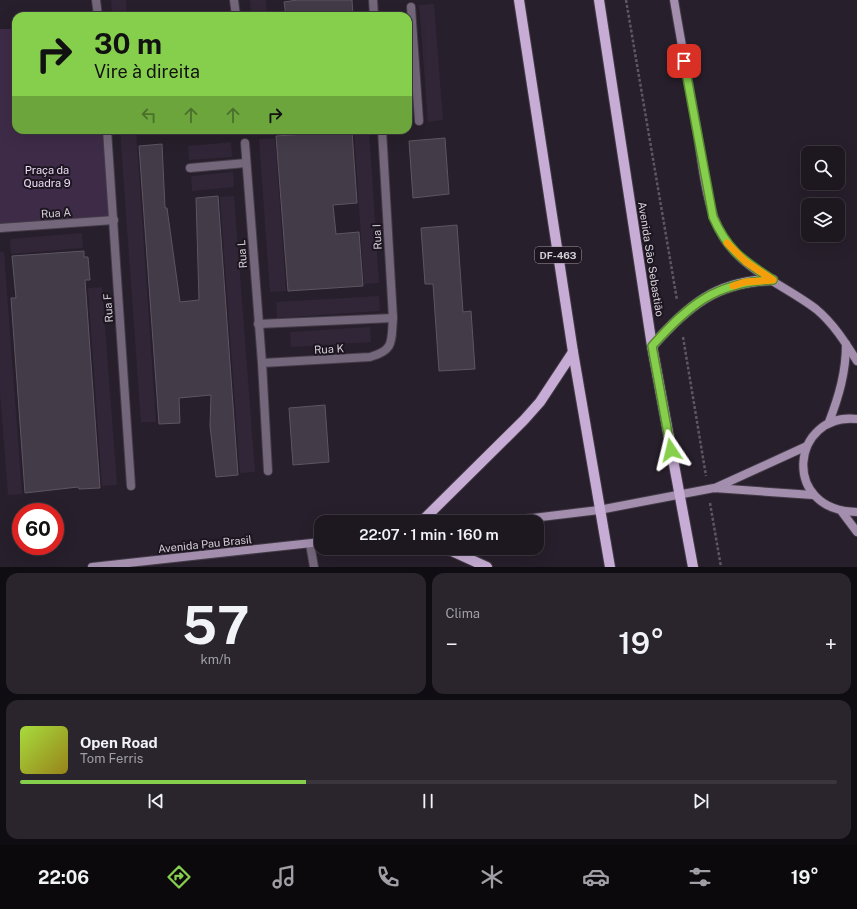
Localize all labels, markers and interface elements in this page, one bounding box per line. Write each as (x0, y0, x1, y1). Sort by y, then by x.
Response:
text: 30 m (94, 27, 162, 60)
icon: right (28, 28, 80, 80)
pin (667, 44, 701, 78)
icon: arrive (673, 50, 695, 72)
text: Vire à direita (94, 61, 200, 82)
icon: left (138, 104, 160, 126)
icon: ahead (180, 104, 202, 126)
icon: ahead (222, 104, 244, 126)
icon: right (264, 104, 286, 126)
map controls (801, 146, 845, 242)
button: search (801, 146, 845, 190)
park label: Praça da Quadra 9 (23, 164, 71, 189)
button: layers (801, 198, 845, 242)
street label: Avenida São Sebastião (636, 201, 666, 317)
street label: Rua A (40, 206, 72, 220)
street label: Rua I (370, 224, 384, 250)
street label: Rua L (235, 239, 249, 269)
road number: DF-463 (535, 247, 581, 263)
street label: Rua F (101, 293, 115, 323)
street label: Rua K (314, 342, 345, 356)
position arrow (650, 429, 692, 471)
speed limit sign: 60 (12, 503, 64, 555)
text: 22:07 · 1 min · 160 m (359, 526, 499, 543)
street label: Avenida Pau Brasil (157, 533, 253, 555)
text: 57 (182, 595, 250, 656)
text: Clima (446, 606, 480, 621)
text: 19° (618, 625, 664, 661)
text: − (446, 631, 458, 657)
text: + (825, 631, 837, 657)
text: km/h (200, 652, 231, 667)
text: Open Road (80, 734, 158, 751)
text: Tom Ferris (80, 751, 143, 766)
icon: previous (145, 790, 167, 812)
icon: pause (417, 790, 439, 812)
icon: next (690, 790, 712, 812)
icon: directions (165, 863, 193, 891)
icon: music (270, 863, 298, 891)
icon: phone (374, 863, 402, 891)
icon: climate (478, 863, 506, 891)
icon: car (582, 863, 610, 891)
icon: filters (686, 863, 714, 891)
text: 22:06 (38, 867, 89, 888)
text: 19° (791, 867, 819, 888)

